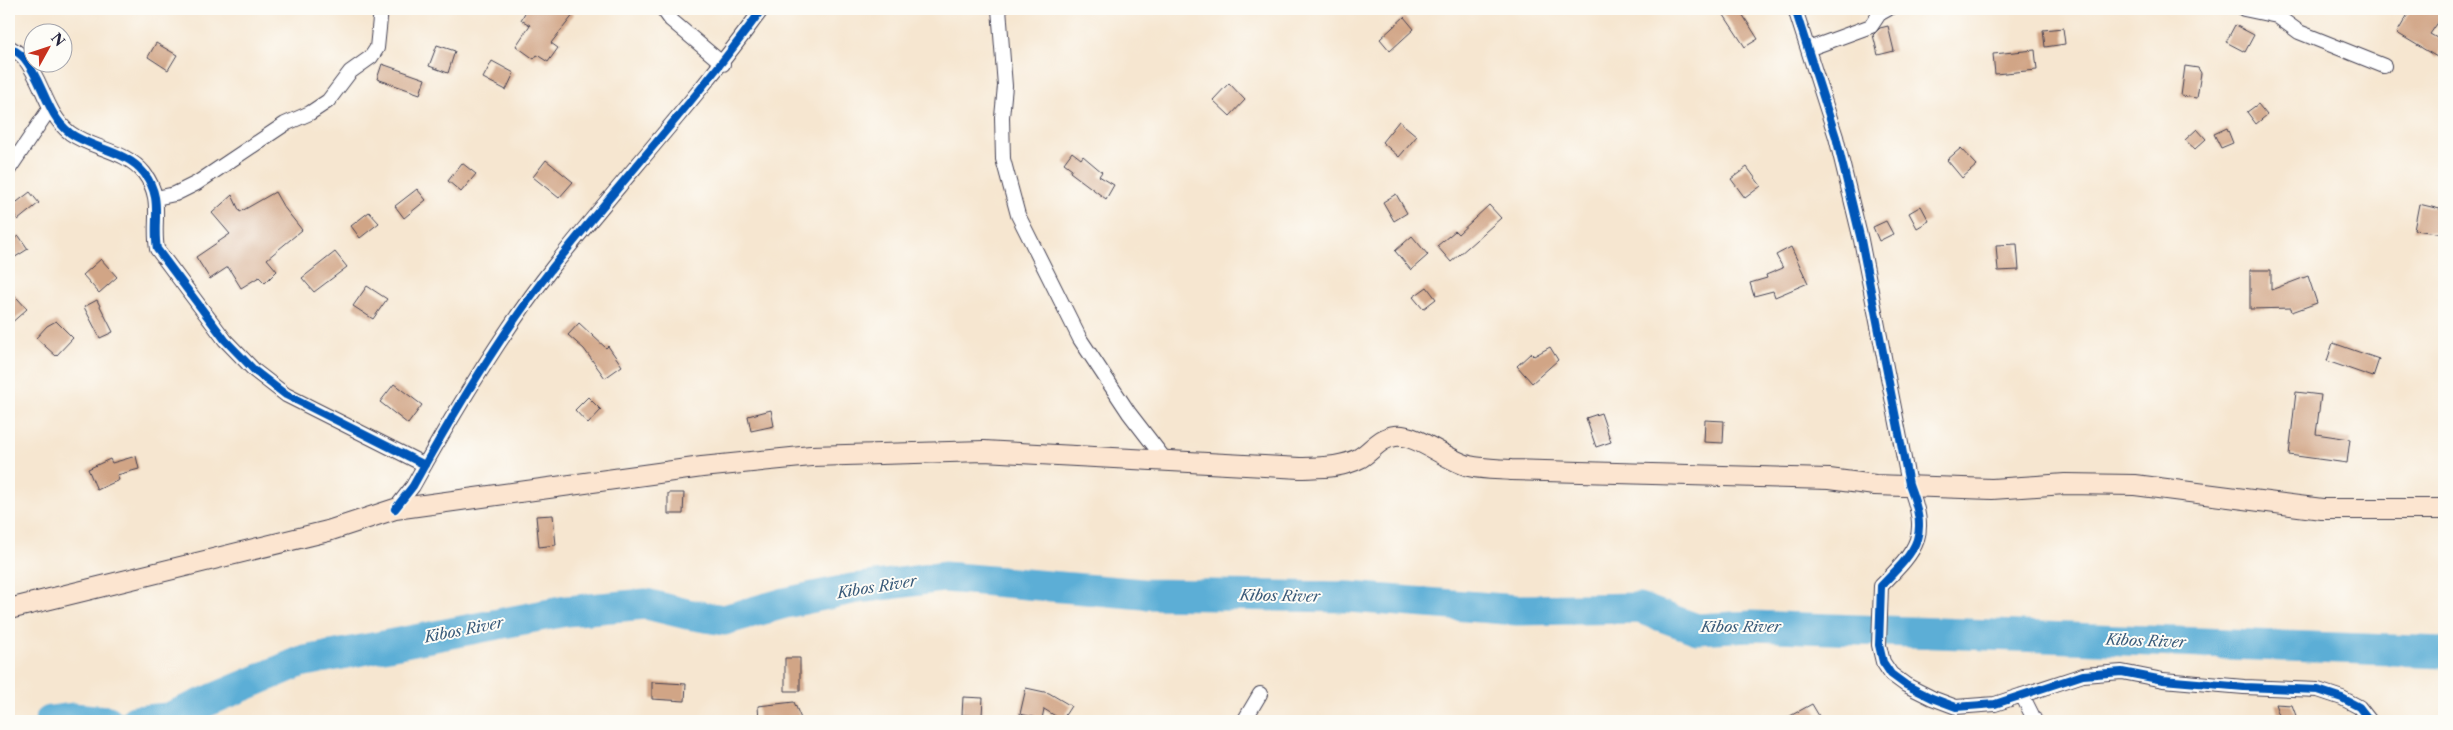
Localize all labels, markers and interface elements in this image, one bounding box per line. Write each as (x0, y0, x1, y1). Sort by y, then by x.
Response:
north arrow (22, 22, 72, 72)
text: N (47, 29, 69, 50)
water label: Kibos River (835, 571, 919, 602)
water label: Kibos River (1239, 585, 1321, 606)
water label: Kibos River (422, 612, 506, 647)
water label: Kibos River (1700, 617, 1782, 636)
water label: Kibos River (2105, 630, 2187, 651)

